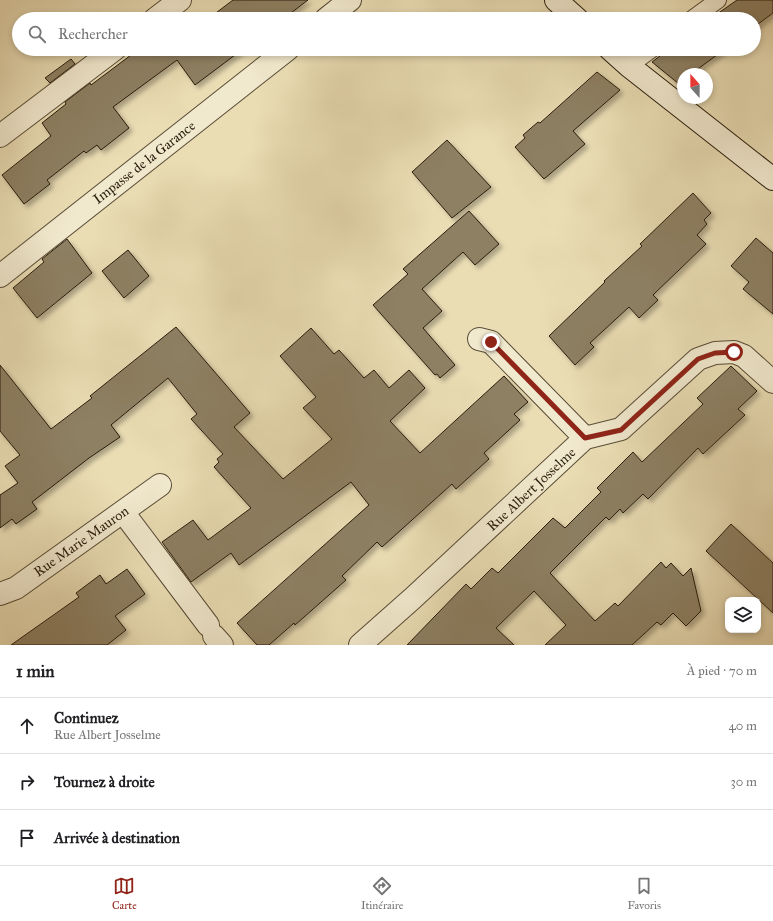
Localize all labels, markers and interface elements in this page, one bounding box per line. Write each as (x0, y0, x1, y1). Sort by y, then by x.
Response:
search box (12, 12, 761, 56)
icon: search (26, 23, 48, 45)
text: Rechercher (58, 25, 128, 43)
north arrow (677, 68, 713, 104)
street label: Impasse de la Garance (90, 117, 199, 208)
route end (482, 333, 500, 351)
route start (725, 343, 743, 361)
street label: Rue Albert Josselme (483, 444, 580, 536)
street label: Rue Marie Mauron (31, 502, 132, 580)
map controls (725, 597, 761, 633)
button: layers (725, 597, 761, 633)
text: 1 min (16, 661, 55, 682)
text: À pied · 70 m (687, 663, 757, 679)
text: Continuez (54, 709, 119, 727)
icon: ahead (16, 715, 38, 737)
text: 40 m (728, 718, 757, 734)
text: Rue Albert Josselme (54, 727, 161, 743)
icon: right (16, 771, 38, 793)
text: Tournez à droite (54, 773, 155, 791)
text: 30 m (731, 774, 757, 790)
icon: arrive (16, 827, 38, 849)
text: Arrivée à destination (54, 829, 180, 847)
tab: Carte (112, 875, 137, 912)
tab: Itinéraire (361, 875, 403, 912)
tab: Favoris (628, 875, 661, 912)

